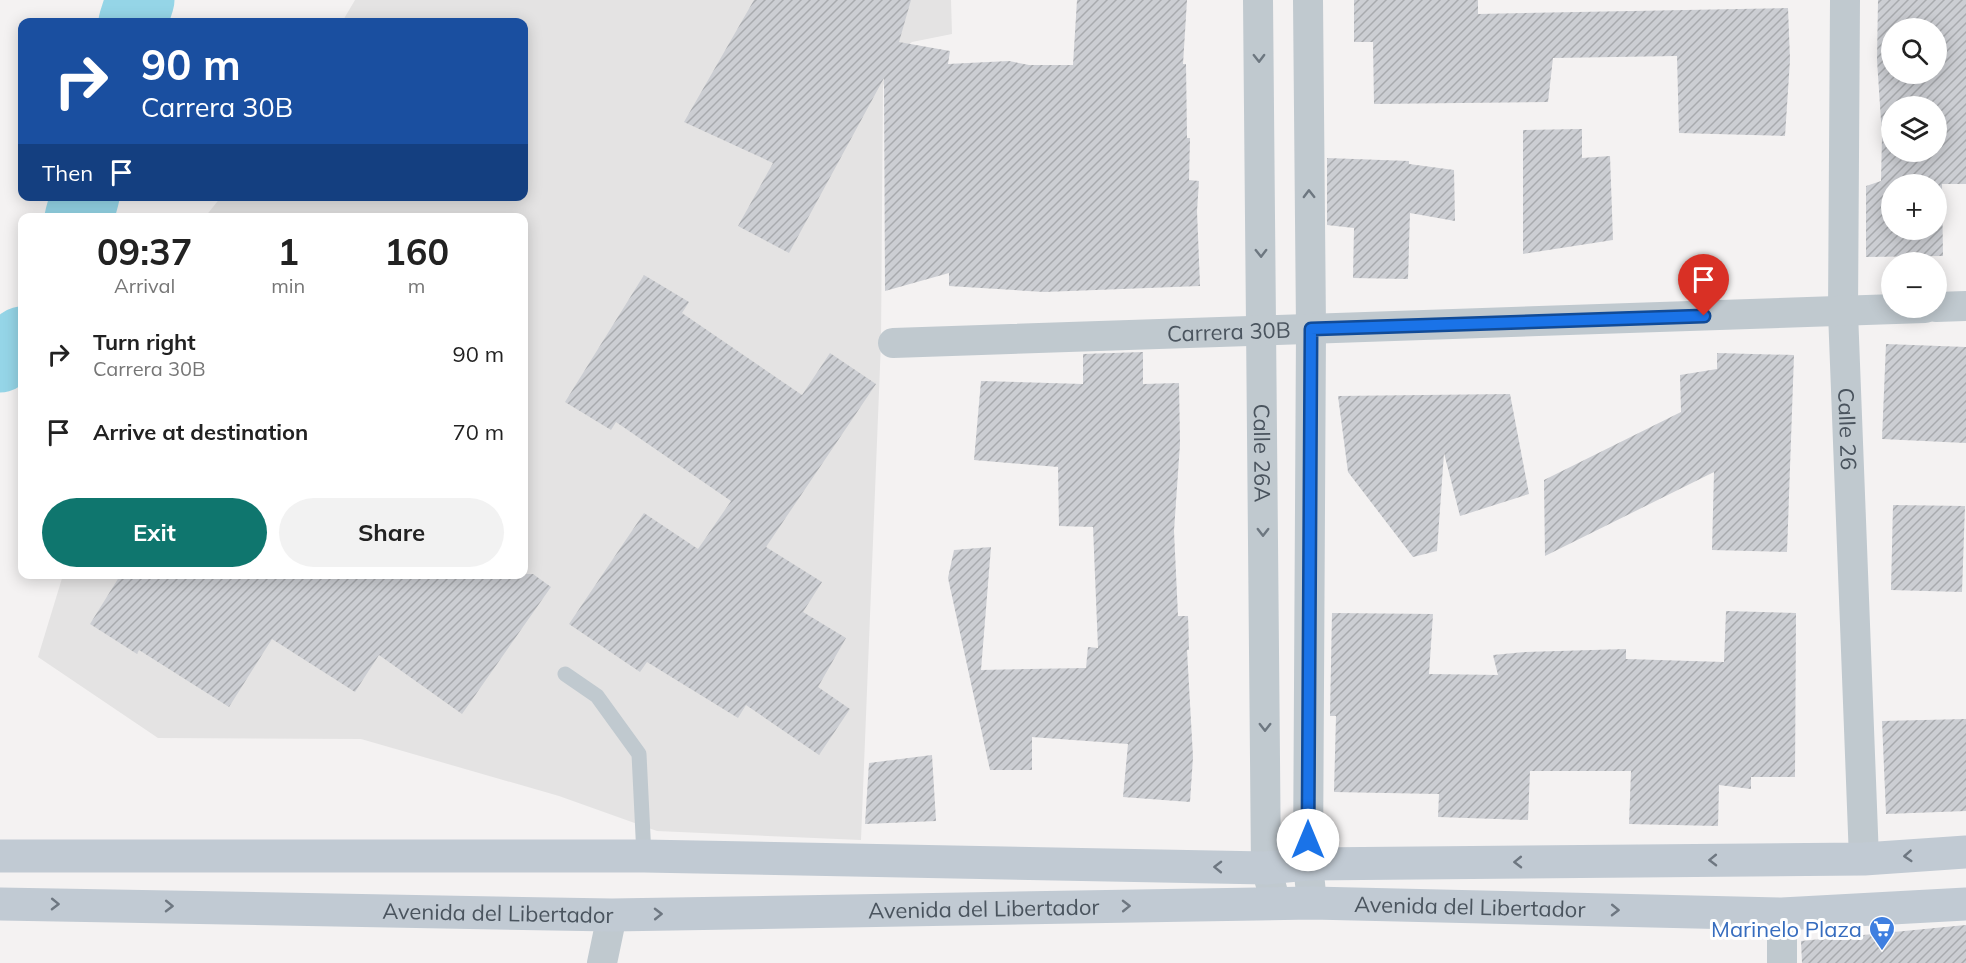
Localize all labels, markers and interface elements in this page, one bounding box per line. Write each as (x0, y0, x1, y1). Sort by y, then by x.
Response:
map controls (1881, 18, 1947, 318)
button: search (1881, 18, 1947, 84)
text: 90 m (141, 38, 241, 91)
icon: right (42, 42, 120, 120)
one-way arrow (1253, 54, 1265, 63)
text: Carrera 30B (141, 90, 293, 124)
button: layers (1881, 96, 1947, 162)
icon: arrive (105, 156, 138, 189)
text: Then (42, 159, 93, 187)
button: + (1881, 174, 1947, 240)
one-way arrow (1303, 189, 1316, 198)
text: 09:37 (97, 229, 192, 274)
text: 1 (277, 229, 299, 274)
text: 160 (384, 229, 449, 274)
one-way arrow (1255, 249, 1267, 258)
button: − (1881, 252, 1947, 318)
pin (1678, 254, 1729, 316)
icon: arrive (1687, 263, 1720, 296)
text: Arrival (114, 273, 175, 298)
text: min (271, 273, 305, 298)
text: m (408, 273, 425, 298)
street label: Carrera 30B (1166, 316, 1291, 348)
text: Turn right (93, 328, 196, 356)
icon: right (42, 338, 75, 371)
text: 90 m (453, 340, 504, 368)
text: Carrera 30B (93, 356, 206, 381)
street label: Calle 26 (1832, 387, 1863, 471)
street label: Calle 26A (1248, 404, 1277, 502)
icon: arrive (42, 416, 75, 449)
text: Arrive at destination (93, 418, 308, 446)
text: 70 m (453, 418, 504, 446)
button: Exit (42, 498, 267, 567)
button: Share (279, 498, 504, 567)
one-way arrow (1257, 528, 1269, 537)
one-way arrow (1259, 723, 1271, 732)
position arrow (1276, 808, 1340, 872)
one-way arrow (1903, 849, 1912, 862)
one-way arrow (1708, 854, 1717, 866)
one-way arrow (1513, 856, 1522, 868)
one-way arrow (1213, 861, 1222, 873)
street label: Avenida del Libertador (1354, 890, 1586, 923)
street label: Avenida del Libertador (868, 893, 1100, 925)
street label: Avenida del Libertador (382, 897, 614, 929)
one-way arrow (51, 898, 60, 911)
one-way arrow (164, 900, 173, 912)
one-way arrow (1121, 900, 1130, 912)
one-way arrow (1610, 904, 1619, 917)
one-way arrow (653, 908, 662, 920)
supermarket icon: Marinelo Plaza (1867, 914, 1897, 952)
place label: Marinelo Plaza (1711, 915, 1862, 943)

